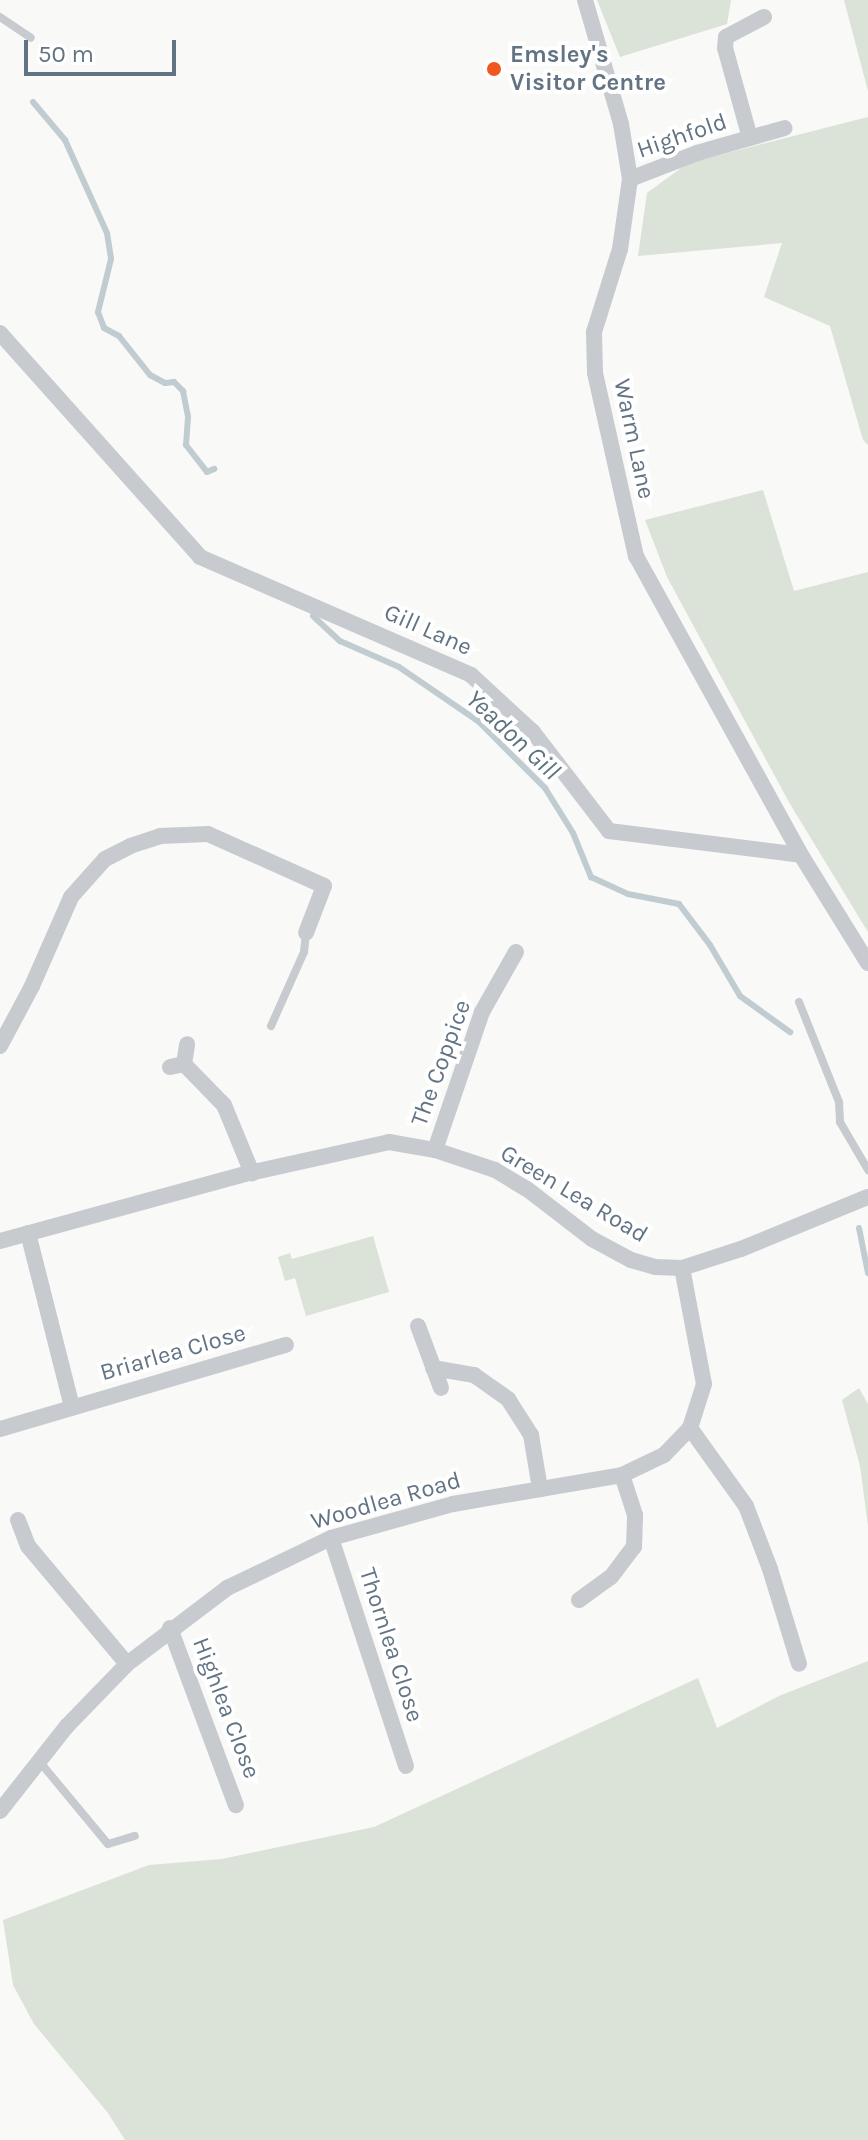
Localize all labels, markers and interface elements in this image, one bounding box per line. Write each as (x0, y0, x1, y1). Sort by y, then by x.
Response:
scale bar (28, 24, 180, 74)
text: 50 m (38, 40, 94, 68)
place label: Emsley's Visitor Centre (510, 41, 666, 97)
marker: Emsley's Visitor Centre (485, 60, 503, 78)
street label: Highfold (633, 107, 731, 165)
street label: Warm Lane (607, 376, 661, 502)
street label: Gill Lane (380, 598, 476, 662)
water label: Yeadon Gill (459, 683, 567, 787)
street label: The Coppice (405, 996, 477, 1130)
street label: Green Lea Road (495, 1139, 653, 1249)
street label: Briarlea Close (97, 1318, 249, 1388)
street label: Woodlea Road (308, 1466, 464, 1536)
street label: Thornlea Close (353, 1564, 429, 1726)
street label: Highlea Close (186, 1633, 266, 1783)

